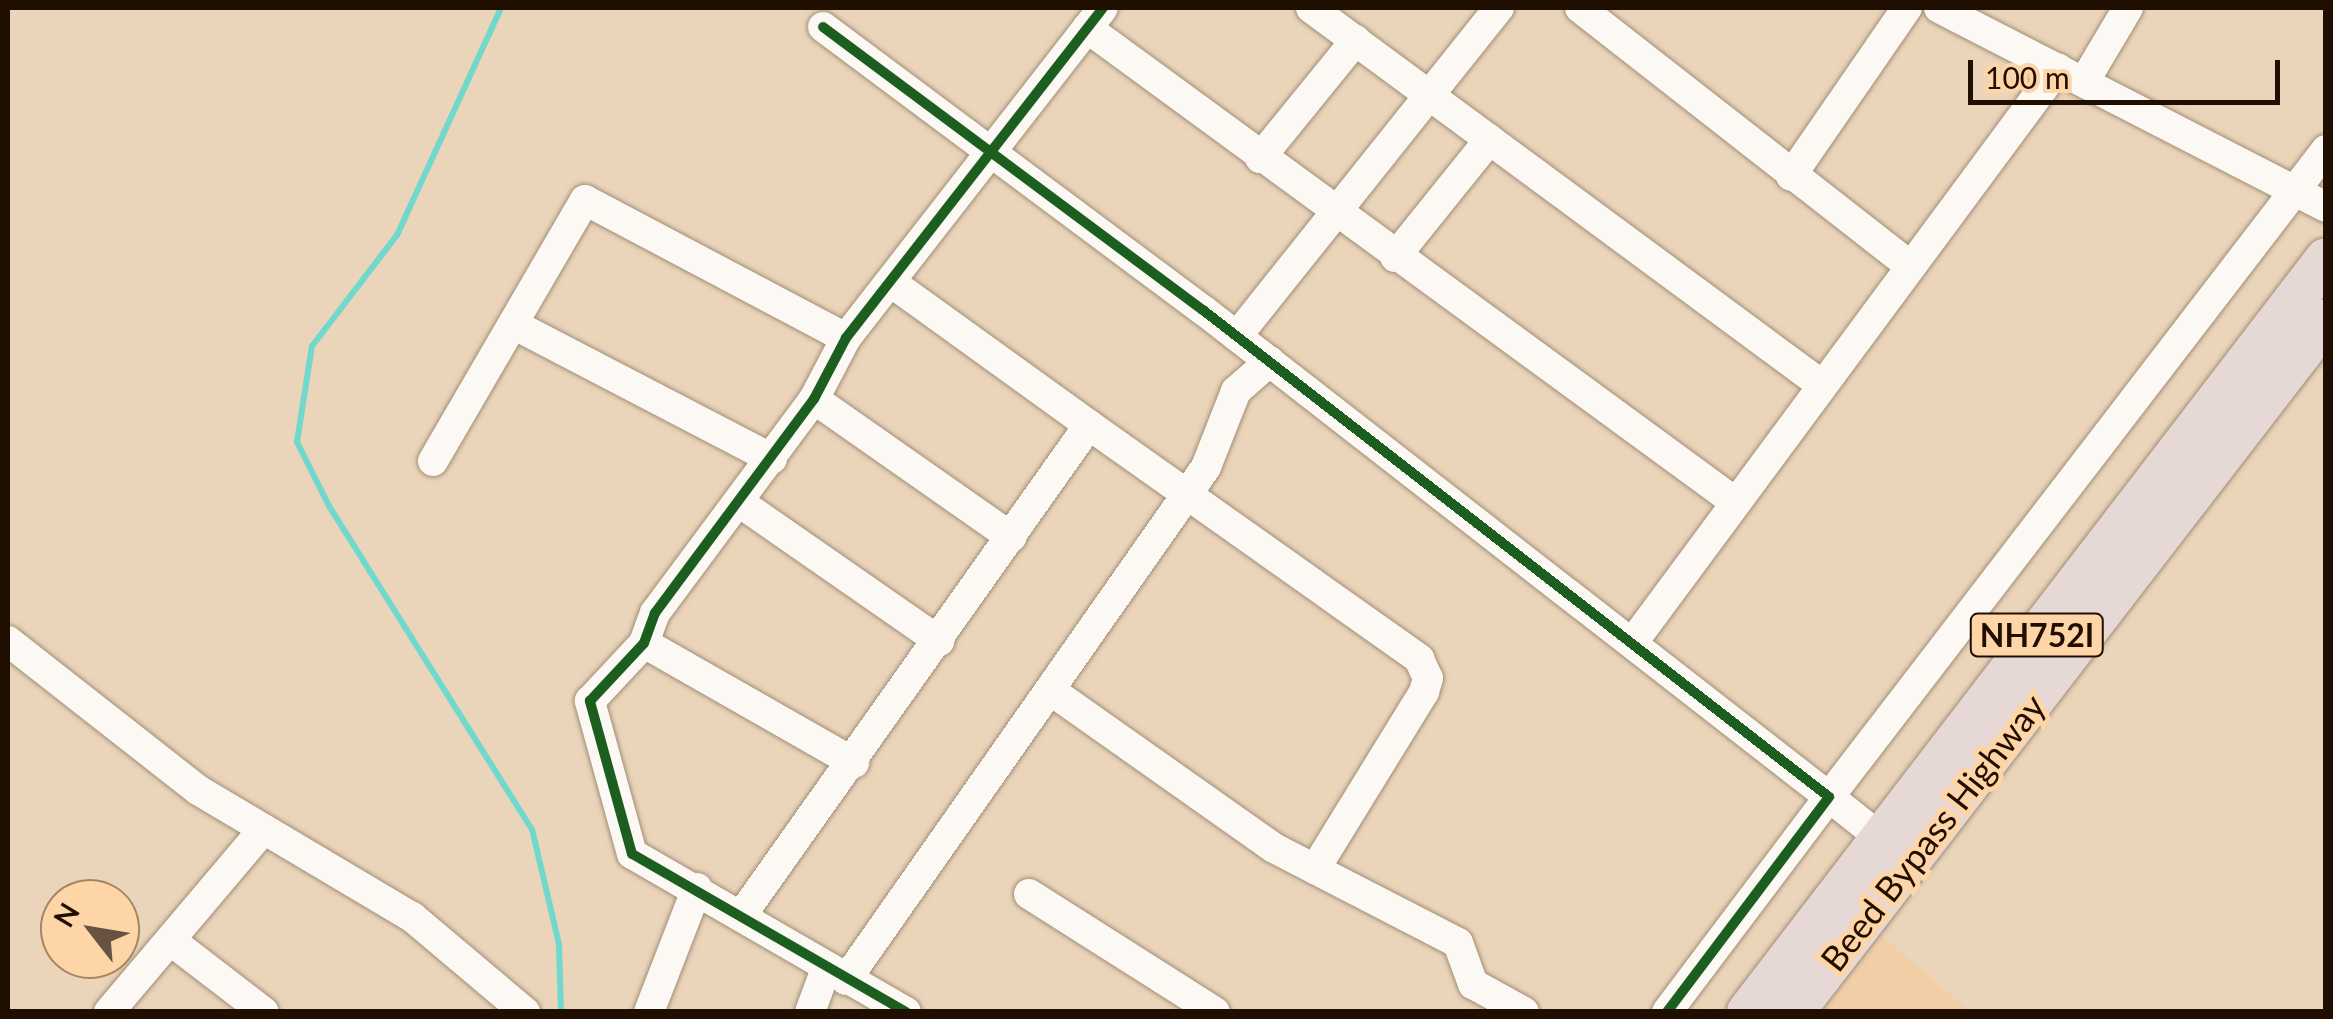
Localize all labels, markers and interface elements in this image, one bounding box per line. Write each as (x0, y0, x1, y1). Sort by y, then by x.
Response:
scale bar (1973, 40, 2286, 102)
text: 100 m (1985, 59, 2070, 95)
road number: NH752I (1970, 608, 2104, 662)
street label: Beed Bypass Highway (1811, 685, 2053, 979)
north arrow (40, 879, 140, 979)
text: N (46, 897, 86, 933)

